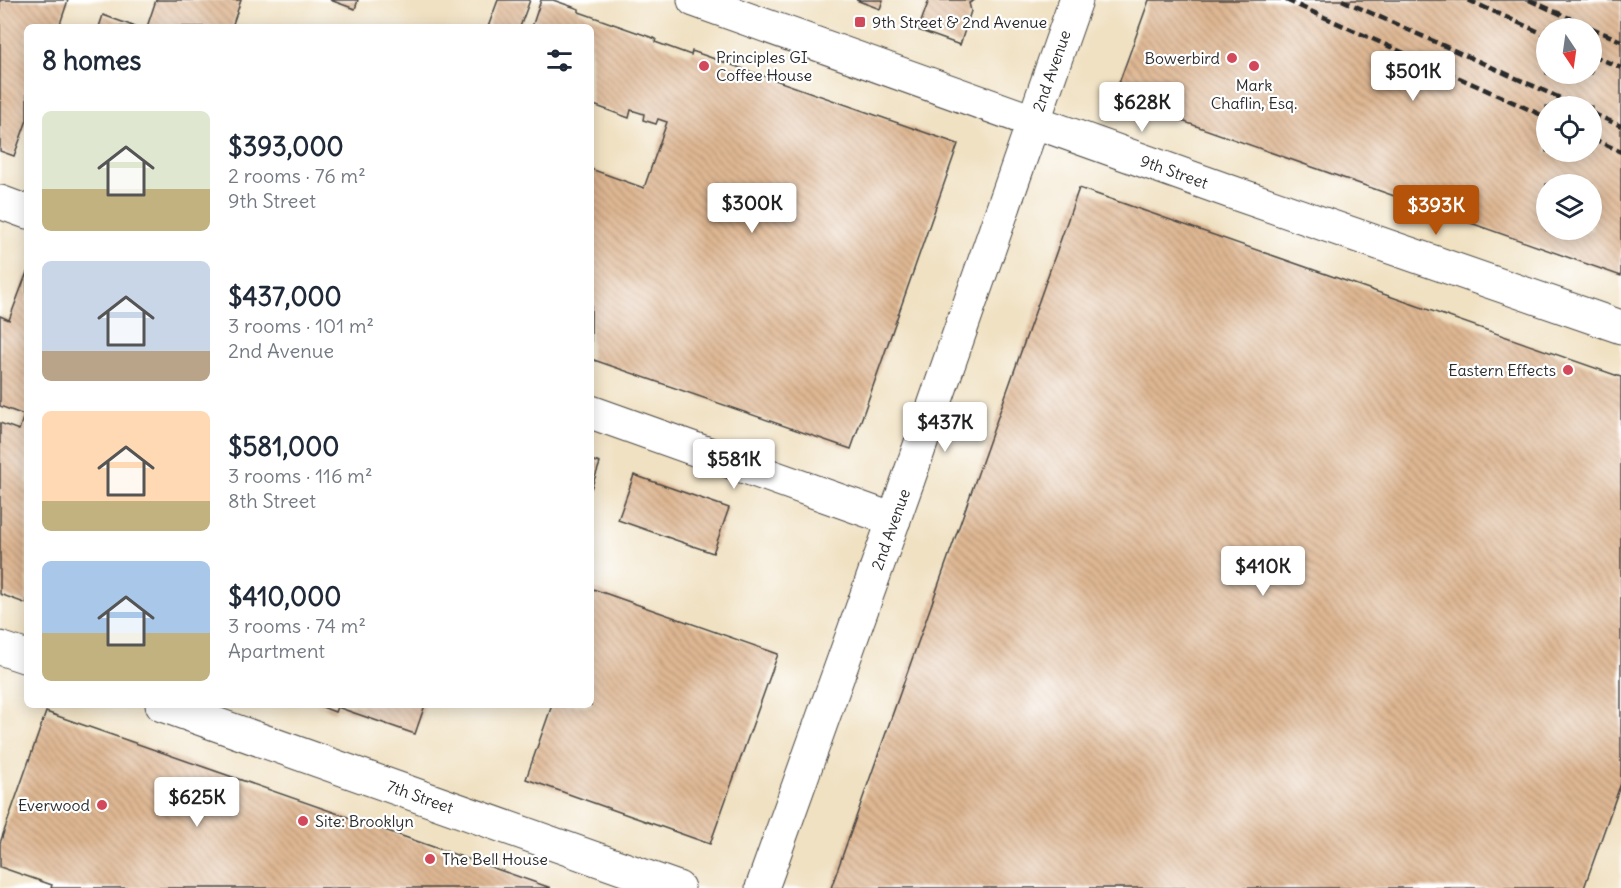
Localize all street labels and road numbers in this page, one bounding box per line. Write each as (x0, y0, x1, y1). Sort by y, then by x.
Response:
street label: 2nd Avenue (1028, 27, 1075, 114)
street label: 9th Street (1138, 150, 1211, 193)
street label: 2nd Avenue (867, 486, 914, 573)
street label: 7th Street (384, 776, 457, 818)

